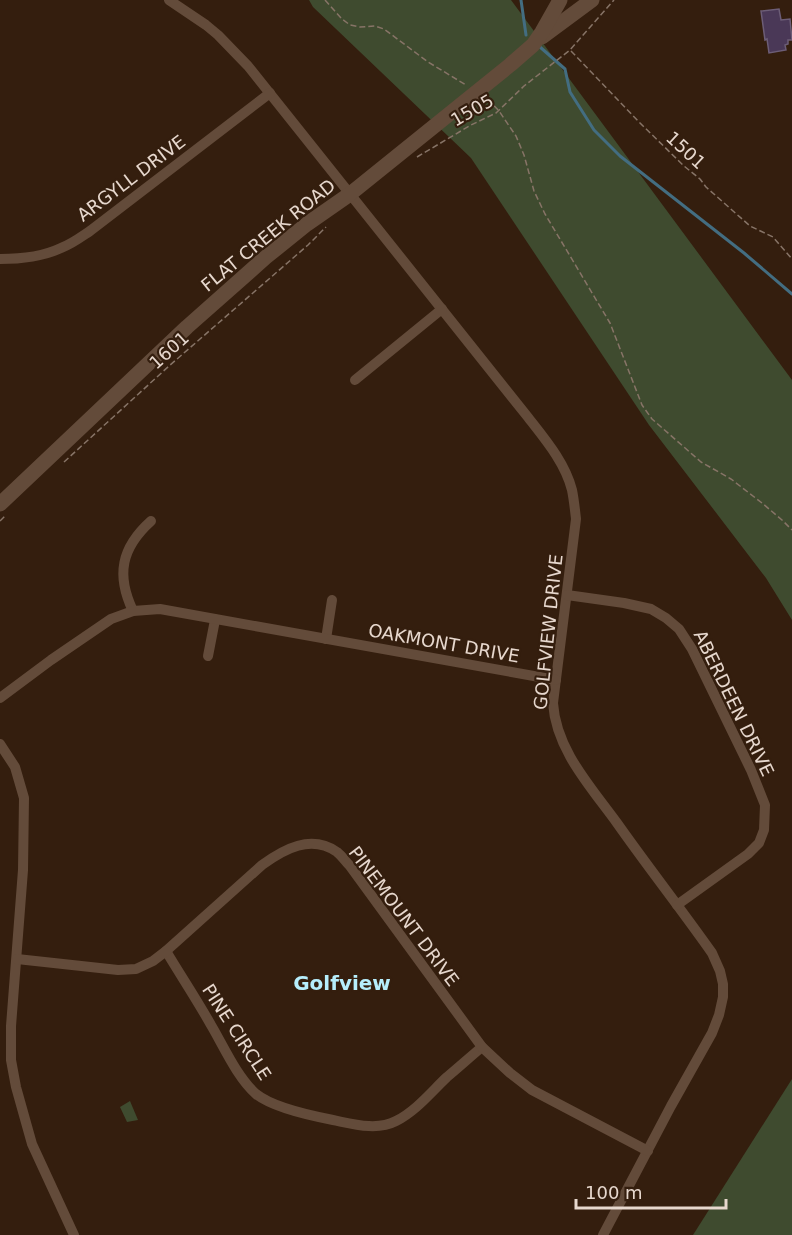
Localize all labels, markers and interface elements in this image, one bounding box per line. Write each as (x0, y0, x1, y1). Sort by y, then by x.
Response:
street label: 1505 (447, 89, 497, 131)
street label: 1501 (662, 127, 710, 173)
street label: ARGYLL DRIVE (73, 130, 189, 226)
street label: FLAT CREEK ROAD (197, 175, 339, 295)
street label: 1601 (145, 327, 193, 373)
street label: GOLFVIEW DRIVE (529, 553, 567, 711)
street label: OAKMONT DRIVE (367, 619, 521, 667)
street label: ABERDEEN DRIVE (690, 627, 778, 779)
street label: PINEMOUNT DRIVE (345, 842, 463, 990)
district label: Golfview (293, 971, 391, 995)
street label: PINE CIRCLE (198, 980, 276, 1084)
scale bar (576, 1172, 726, 1210)
text: 100 m (585, 1182, 643, 1203)

